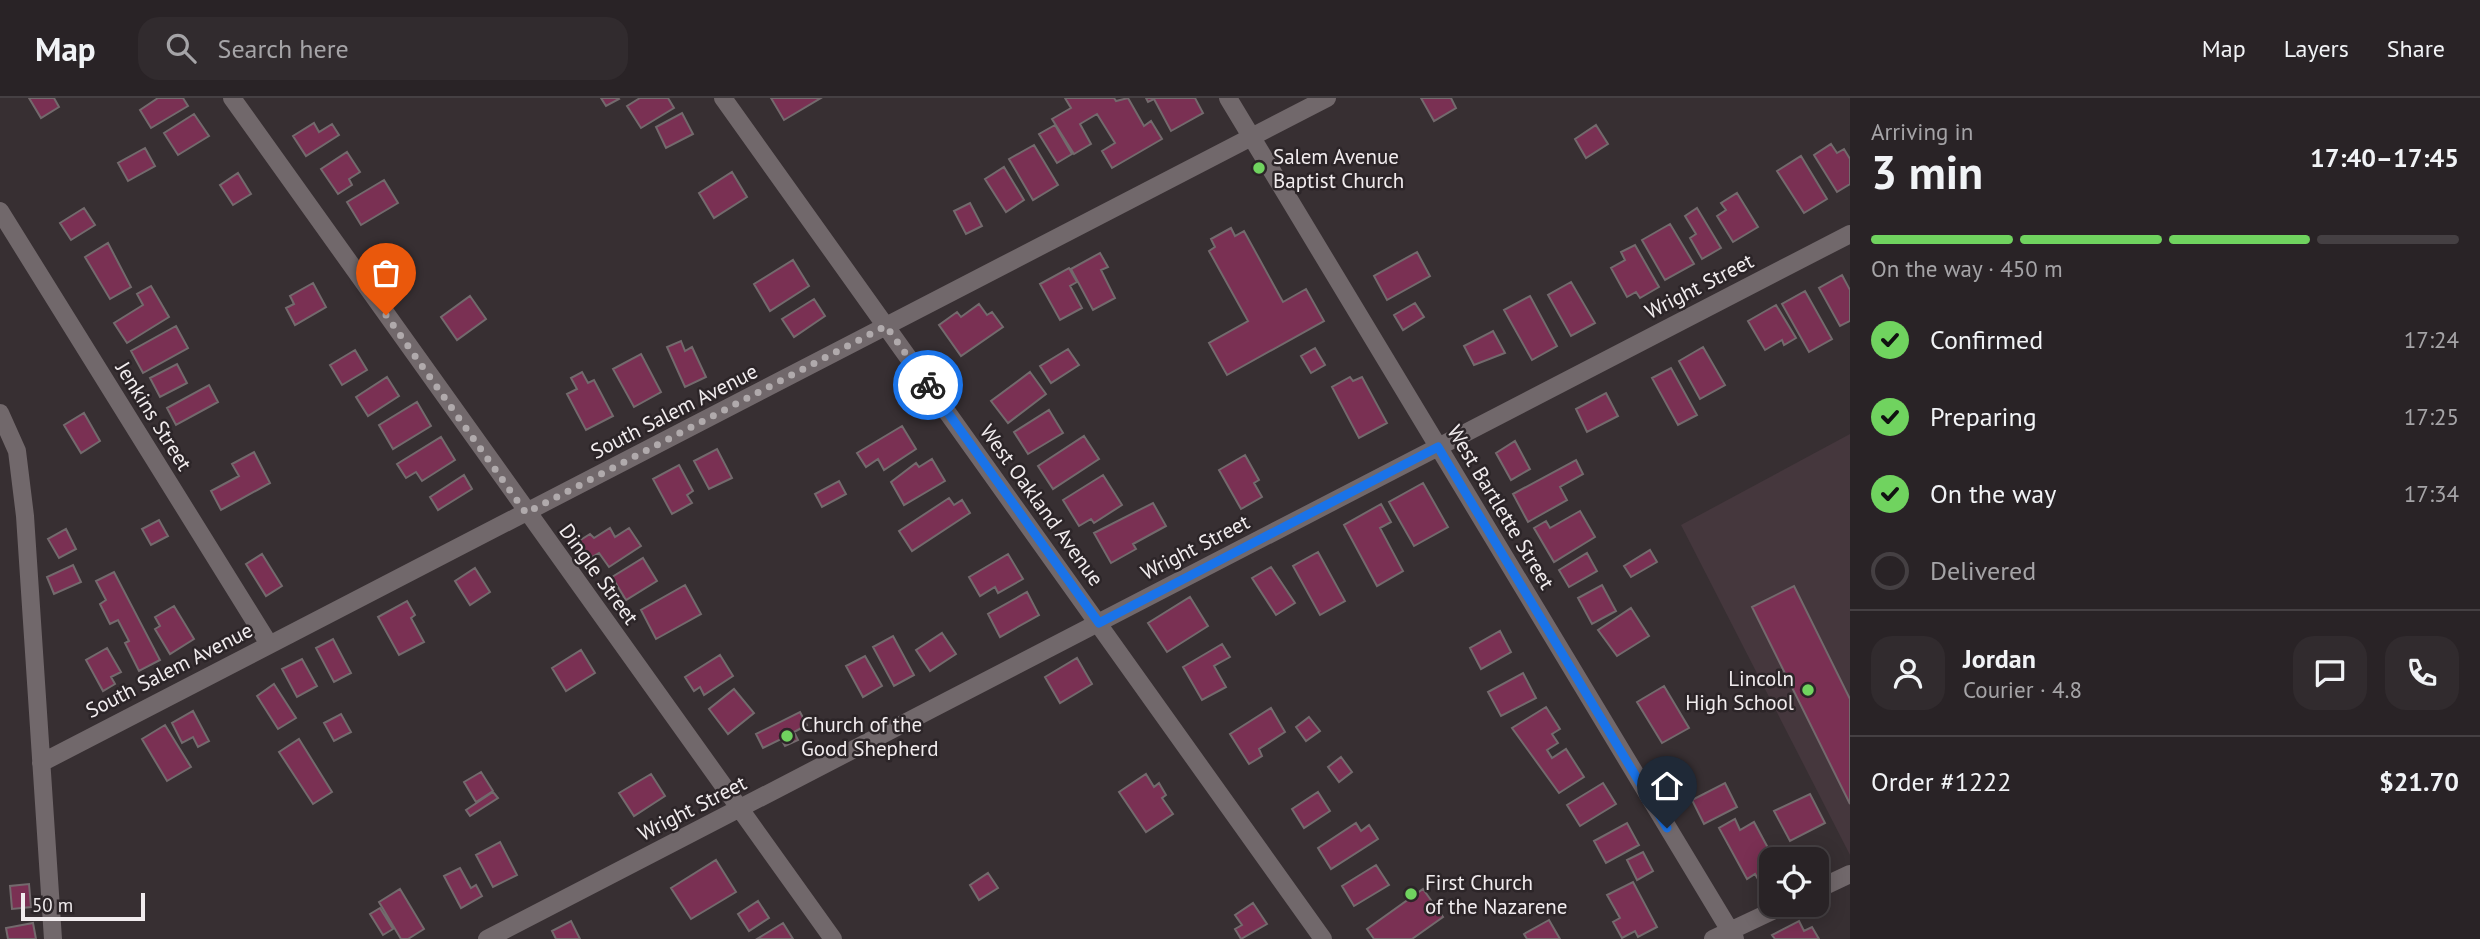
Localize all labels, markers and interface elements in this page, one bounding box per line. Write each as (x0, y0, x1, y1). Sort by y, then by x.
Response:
search box (138, 17, 628, 80)
text: Map (35, 27, 96, 70)
icon: search (162, 29, 200, 67)
text: Search here (218, 32, 349, 65)
text: Map (2202, 33, 2246, 64)
text: Layers (2284, 33, 2349, 64)
text: Share (2387, 33, 2445, 64)
text: Arriving in (1871, 117, 1973, 146)
text: 17:40–17:45 (2310, 141, 2459, 174)
text: 3 min (1871, 142, 1983, 202)
place label: Salem Avenue Baptist Church (1273, 143, 1404, 194)
marker: Salem Avenue Baptist Church (1251, 160, 1267, 176)
pin (356, 243, 416, 315)
street label: Wright Street (1640, 247, 1758, 325)
icon: bag (367, 254, 405, 292)
text: On the way · 450 m (1871, 254, 2063, 283)
icon: check (1871, 321, 1909, 359)
text: Confirmed (1930, 323, 2043, 356)
text: 17:24 (2404, 325, 2459, 354)
courier (893, 350, 963, 420)
street label: Jenkins Street (109, 356, 198, 476)
street label: South Salem Avenue (586, 357, 762, 465)
icon: bike (909, 366, 947, 404)
icon: check (1871, 398, 1909, 436)
text: Preparing (1930, 400, 2037, 433)
text: 17:25 (2404, 402, 2459, 431)
street label: West Oakland Avenue (974, 419, 1110, 591)
street label: West Bartlette Street (1441, 420, 1561, 594)
icon: check (1871, 475, 1909, 513)
text: On the way (1930, 477, 2056, 510)
text: 17:34 (2404, 479, 2459, 508)
street label: Wright Street (1136, 508, 1254, 586)
street label: Dingle Street (553, 518, 645, 630)
text: Delivered (1930, 554, 2036, 587)
street label: South Salem Avenue (81, 616, 257, 724)
button: person (1871, 636, 1945, 710)
button: chat (2293, 636, 2367, 710)
button: phone (2385, 636, 2459, 710)
text: Jordan (1963, 642, 2036, 675)
place label: Lincoln High School (1685, 665, 1794, 716)
text: Courier · 4.8 (1963, 675, 2082, 704)
marker: Lincoln High School (1800, 682, 1816, 698)
place label: Church of the Good Shepherd (801, 711, 939, 762)
marker: Church of the Good Shepherd (779, 728, 795, 744)
pin (1637, 756, 1697, 828)
text: Order #1222 (1871, 765, 2011, 798)
text: $21.70 (2379, 765, 2459, 798)
icon: home (1648, 767, 1686, 805)
street label: Wright Street (633, 769, 751, 847)
map controls (1759, 847, 1829, 917)
button: locate (1759, 847, 1829, 917)
place label: First Church of the Nazarene (1425, 869, 1568, 920)
marker: First Church of the Nazarene (1403, 886, 1419, 902)
scale bar (21, 890, 145, 922)
text: 50 m (32, 893, 73, 917)

